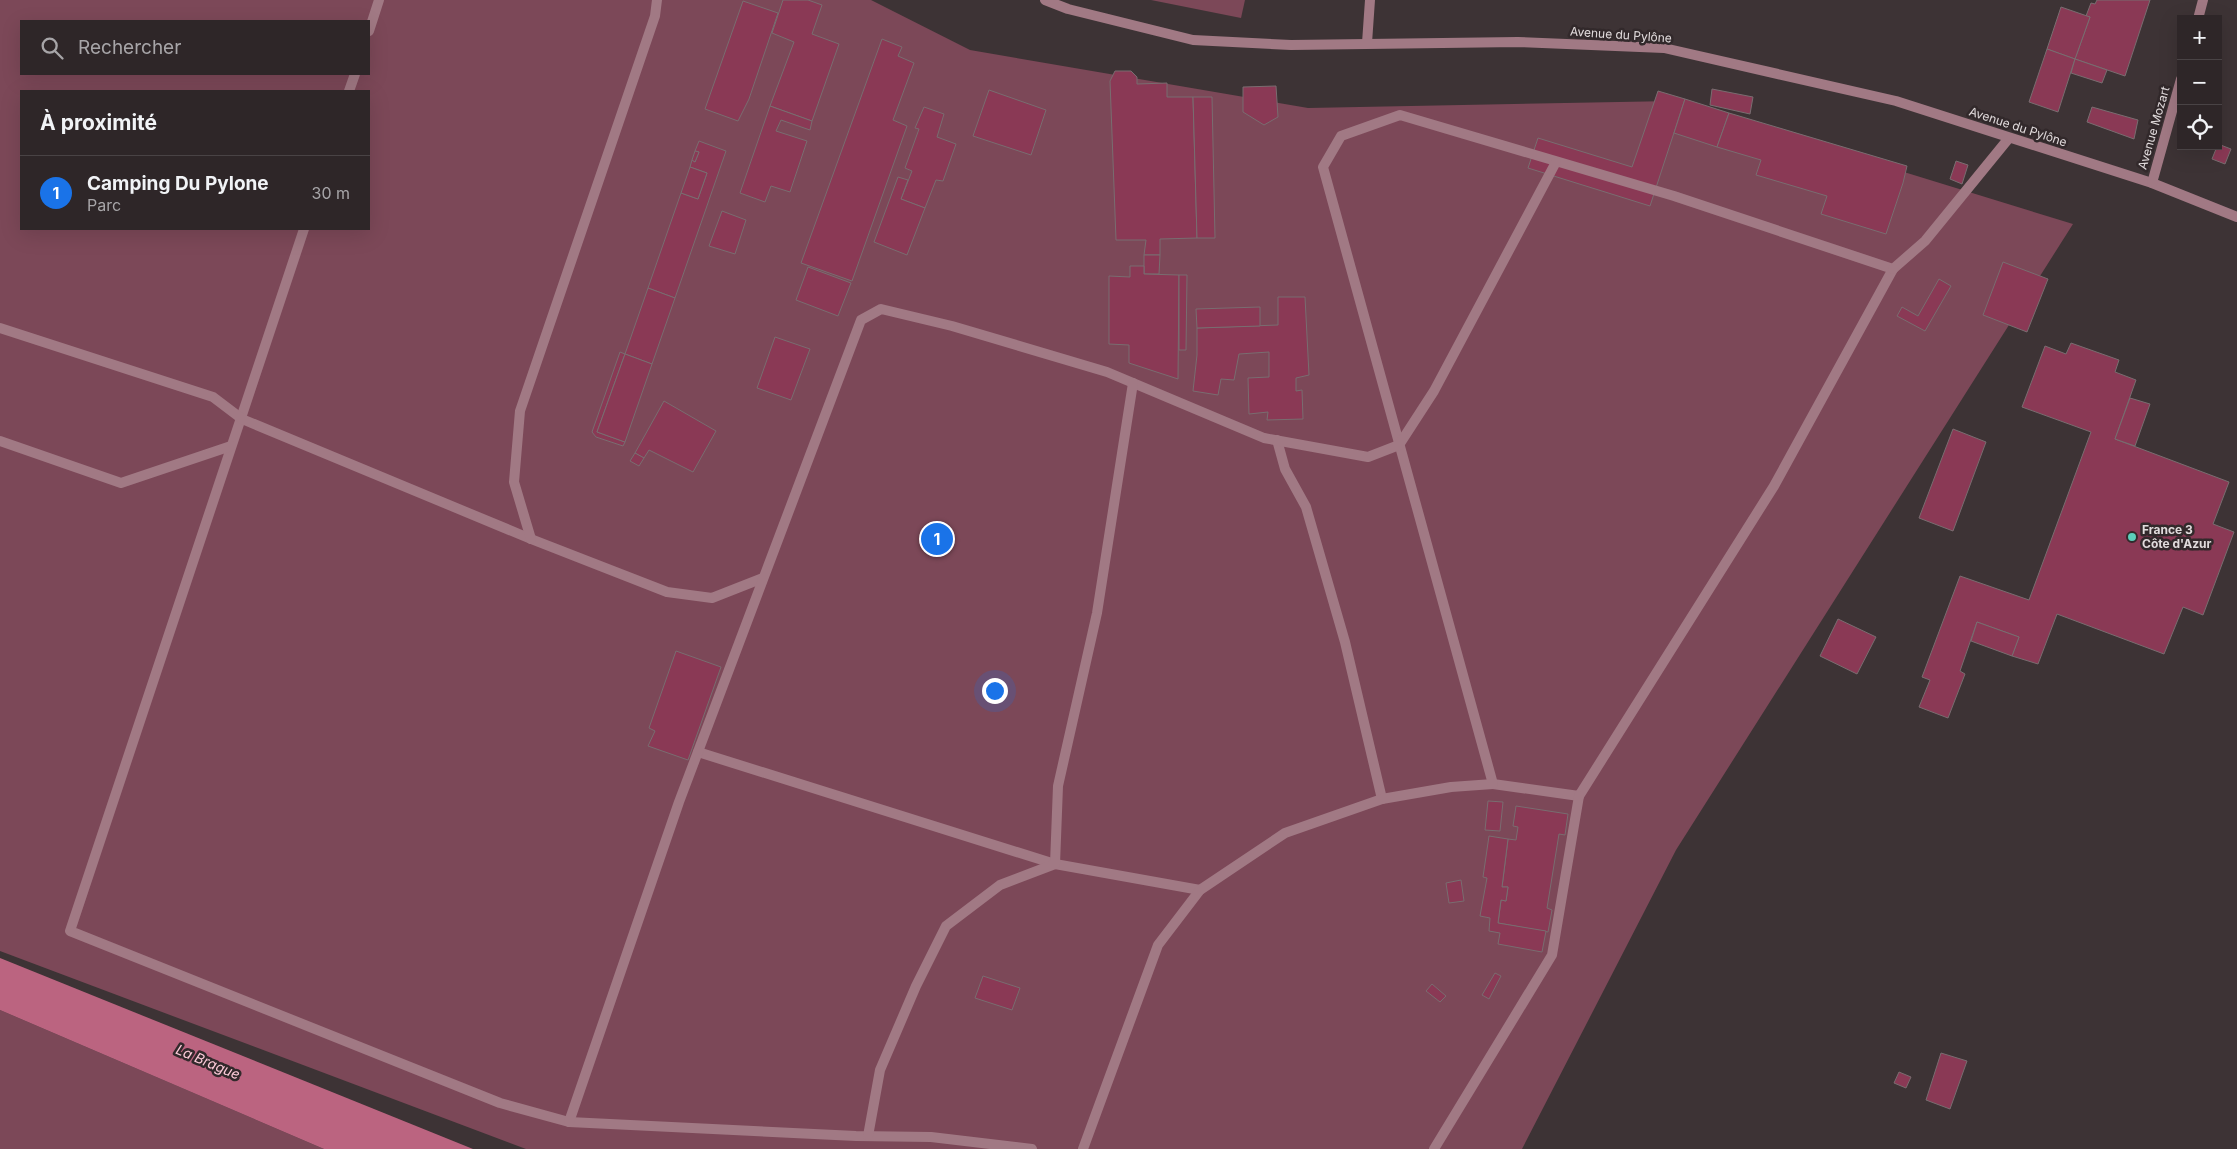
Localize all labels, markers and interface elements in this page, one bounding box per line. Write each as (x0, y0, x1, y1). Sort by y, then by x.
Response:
map controls (2177, 15, 2222, 150)
button: + (2177, 15, 2222, 60)
search box (20, 20, 370, 75)
street label: Avenue du Pylône (1570, 23, 1672, 46)
icon: search (38, 34, 66, 62)
text: Rechercher (78, 36, 181, 59)
button: − (2177, 60, 2222, 105)
street label: Avenue Mozart (2135, 85, 2173, 171)
street label: Avenue du Pylône (1967, 104, 2069, 149)
button: locate (2177, 105, 2222, 150)
text: À proximité (40, 110, 157, 135)
text: Camping Du Pylone (87, 172, 269, 195)
text: 1 (53, 183, 59, 203)
text: 30 m (312, 183, 350, 203)
text: Parc (87, 195, 121, 215)
pin: 1 (921, 520, 953, 558)
place label: France 3 Côte d'Azur (2142, 522, 2211, 551)
marker: France 3 Côte d'Azur (2126, 531, 2138, 543)
your location (982, 678, 1008, 704)
water label: La Brague (173, 1040, 243, 1083)

